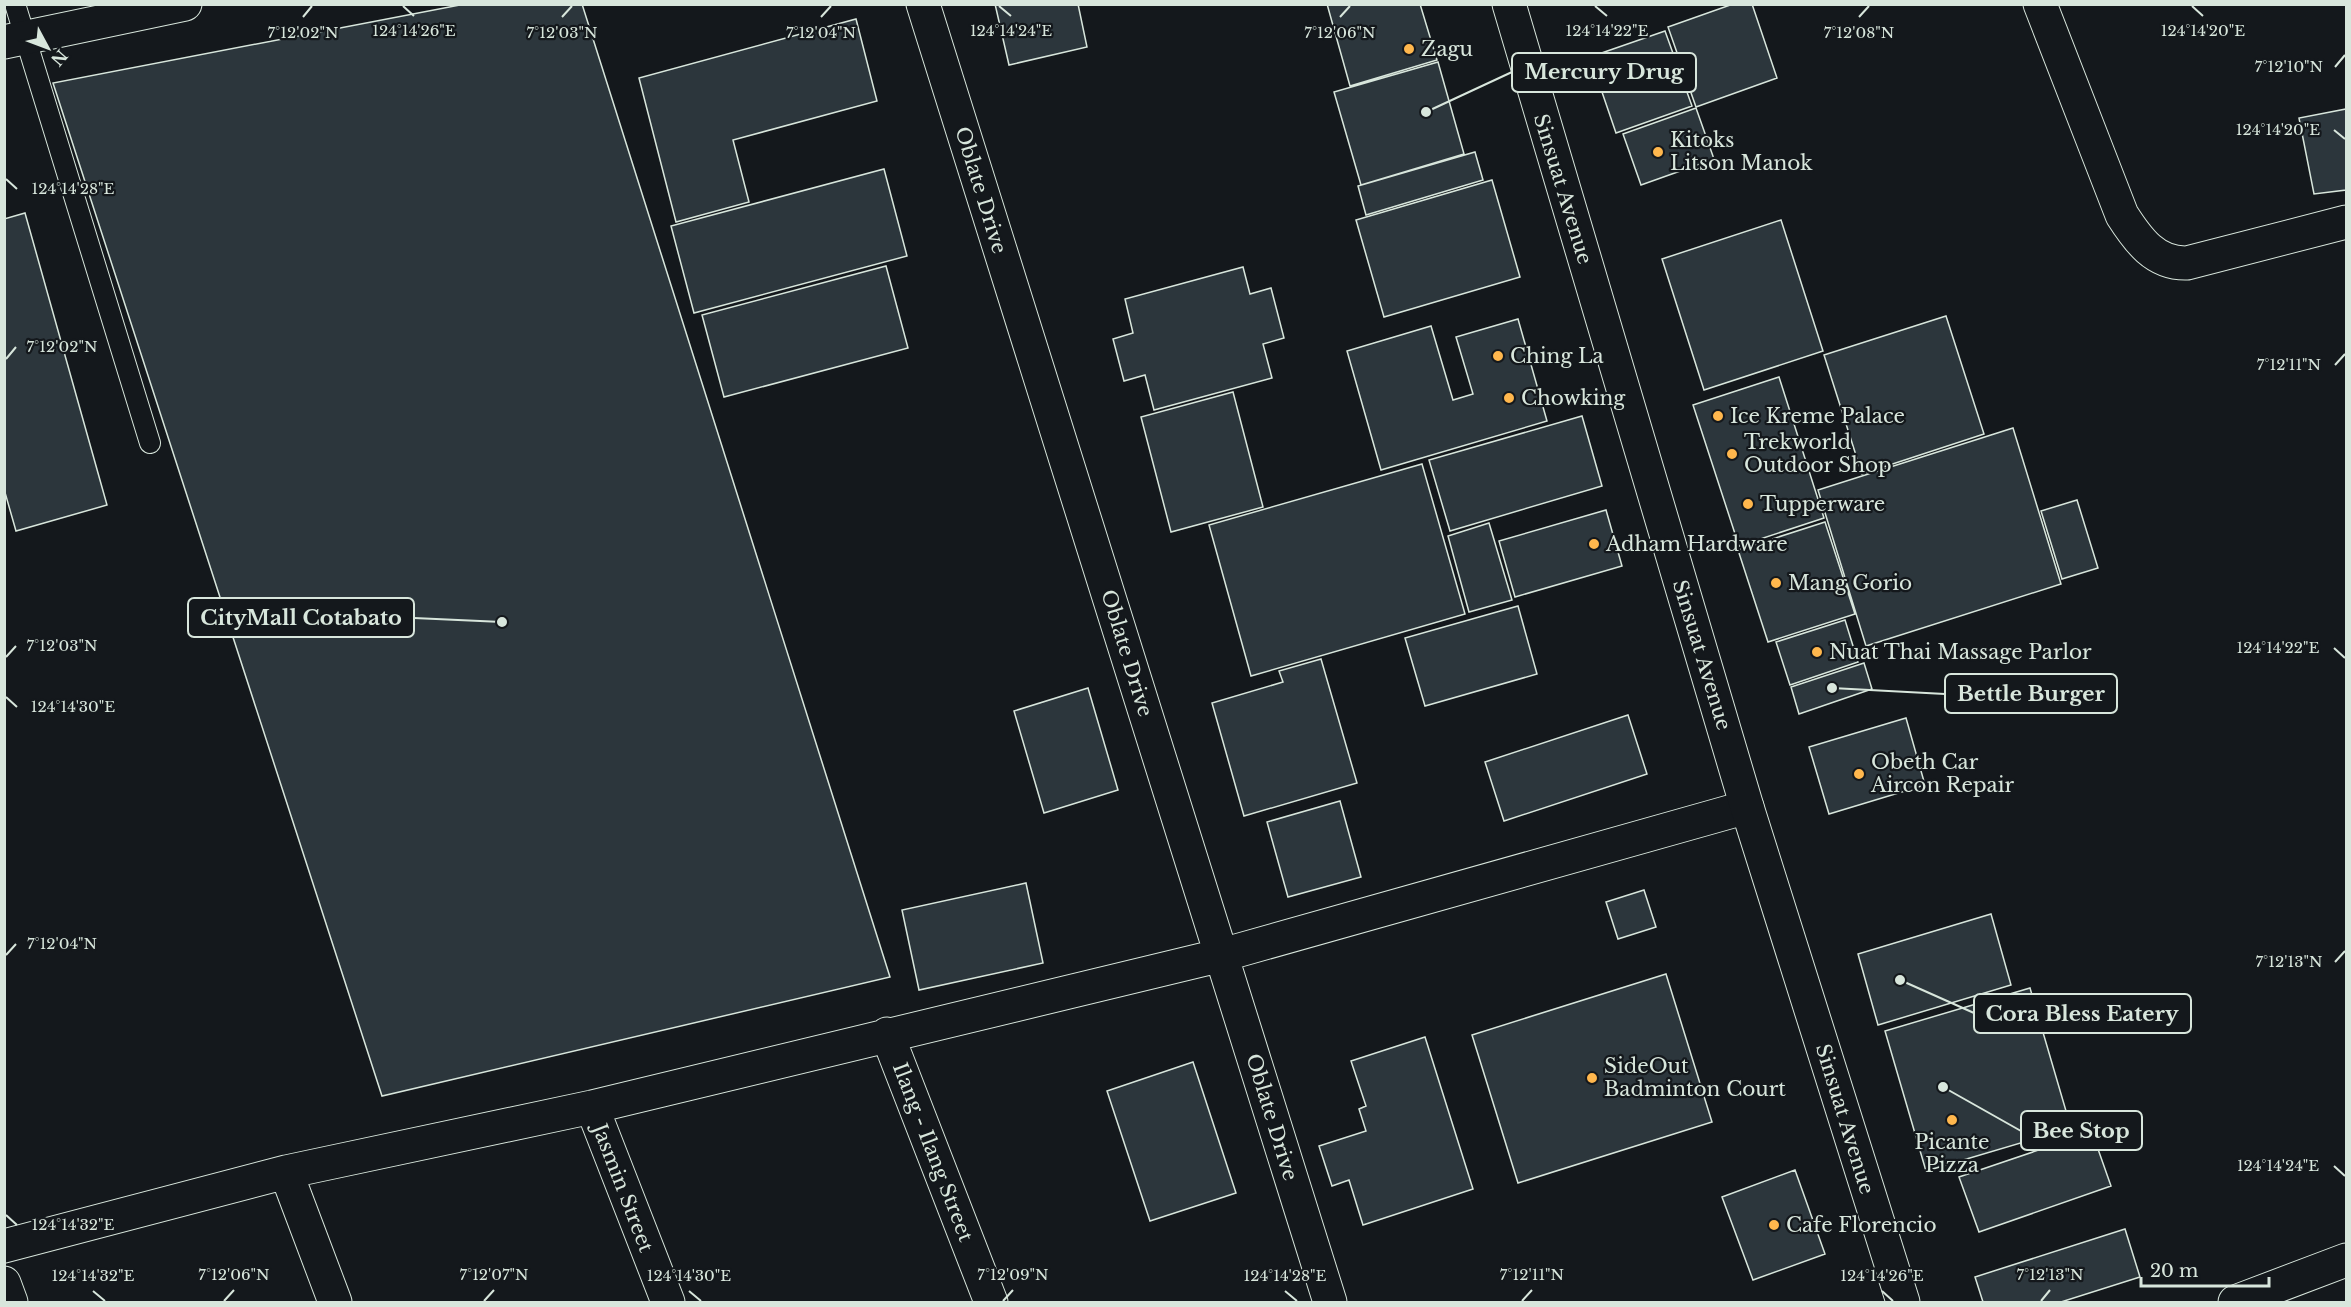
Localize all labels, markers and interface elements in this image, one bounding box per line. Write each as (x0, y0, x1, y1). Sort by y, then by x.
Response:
north arrow (18, 18, 78, 78)
text: 124°14'26"E (372, 21, 456, 40)
text: 124°14'24"E (970, 21, 1052, 40)
text: 124°14'22"E (1566, 21, 1649, 40)
text: 124°14'20"E (2161, 21, 2245, 40)
text: 7°12'02"N (268, 23, 338, 42)
text: 7°12'03"N (527, 23, 597, 42)
text: 7°12'04"N (786, 23, 856, 42)
text: 7°12'06"N (1304, 23, 1376, 42)
text: 7°12'08"N (1824, 23, 1894, 42)
place label: Zagu (1421, 37, 1473, 61)
marker: Zagu (1402, 42, 1416, 56)
text: N (47, 46, 72, 70)
callout: Mercury Drug (1512, 53, 1696, 92)
text: 7°12'10"N (2255, 57, 2323, 76)
text: Mercury Drug (1524, 59, 1685, 85)
street label: Sinsuat Avenue (1529, 111, 1597, 267)
text: 124°14'20"E (2236, 120, 2320, 139)
street label: Oblate Drive (950, 124, 1012, 256)
place label: Kitoks Litson Manok (1670, 128, 1813, 175)
marker: Kitoks Litson Manok (1651, 145, 1665, 159)
text: 124°14'28"E (32, 179, 115, 198)
text: 7°12'02"N (27, 337, 97, 356)
place label: Ching La (1510, 344, 1604, 368)
marker: Ching La (1491, 349, 1505, 363)
text: 7°12'11"N (2257, 355, 2321, 374)
place label: Chowking (1521, 386, 1626, 410)
marker: Chowking (1502, 391, 1516, 405)
place label: Ice Kreme Palace (1730, 404, 1905, 428)
marker: Ice Kreme Palace (1711, 409, 1725, 423)
place label: Trekworld Outdoor Shop (1744, 430, 1892, 477)
marker: Trekworld Outdoor Shop (1725, 447, 1739, 461)
place label: Tupperware (1760, 492, 1885, 516)
marker: Tupperware (1741, 497, 1755, 511)
place label: Adham Hardware (1605, 532, 1788, 556)
marker: Adham Hardware (1587, 537, 1601, 551)
place label: Mang Gorio (1788, 571, 1912, 595)
marker: Mang Gorio (1769, 576, 1783, 590)
street label: Sinsuat Avenue (1668, 577, 1736, 733)
street label: Oblate Drive (1096, 587, 1158, 719)
callout: CityMall Cotabato (188, 598, 414, 637)
text: CityMall Cotabato (200, 605, 402, 631)
text: 7°12'03"N (27, 636, 97, 655)
text: 124°14'22"E (2237, 638, 2320, 657)
place label: Nuat Thai Massage Parlor (1829, 640, 2092, 664)
marker: Nuat Thai Massage Parlor (1810, 645, 1824, 659)
callout: Bettle Burger (1945, 674, 2117, 713)
text: Bettle Burger (1957, 681, 2105, 707)
text: 124°14'30"E (31, 697, 115, 716)
place label: Obeth Car Aircon Repair (1870, 750, 2014, 797)
marker: Obeth Car Aircon Repair (1852, 767, 1866, 781)
text: 7°12'04"N (27, 934, 97, 953)
text: 7°12'13"N (2256, 952, 2322, 971)
callout: Cora Bless Eatery (1974, 994, 2191, 1033)
text: Cora Bless Eatery (1985, 1001, 2179, 1027)
street label: Sinsuat Avenue (1811, 1041, 1879, 1197)
street label: Oblate Drive (1241, 1051, 1303, 1183)
place label: SideOut Badminton Court (1604, 1054, 1786, 1101)
street label: Ilang - Ilang Street (888, 1059, 978, 1245)
marker: SideOut Badminton Court (1585, 1071, 1599, 1085)
callout: Bee Stop (2021, 1111, 2142, 1150)
marker: Picante Pizza (1945, 1113, 1959, 1127)
street label: Jasmin Street (586, 1118, 659, 1256)
text: Bee Stop (2032, 1118, 2130, 1144)
place label: Picante Pizza (1914, 1130, 1990, 1177)
text: 124°14'24"E (2237, 1156, 2319, 1175)
place label: Cafe Florencio (1786, 1213, 1937, 1237)
text: 124°14'32"E (32, 1215, 115, 1234)
marker: Cafe Florencio (1767, 1218, 1781, 1232)
scale bar (2141, 1250, 2268, 1288)
text: 20 m (2150, 1260, 2198, 1282)
text: 7°12'06"N (198, 1265, 270, 1284)
text: 7°12'07"N (459, 1265, 529, 1284)
text: 7°12'09"N (977, 1265, 1049, 1284)
text: 7°12'11"N (1500, 1265, 1564, 1284)
text: 7°12'13"N (2017, 1265, 2083, 1284)
text: 124°14'32"E (52, 1266, 135, 1285)
text: 124°14'30"E (647, 1266, 731, 1285)
text: 124°14'28"E (1244, 1266, 1327, 1285)
text: 124°14'26"E (1840, 1266, 1924, 1285)

